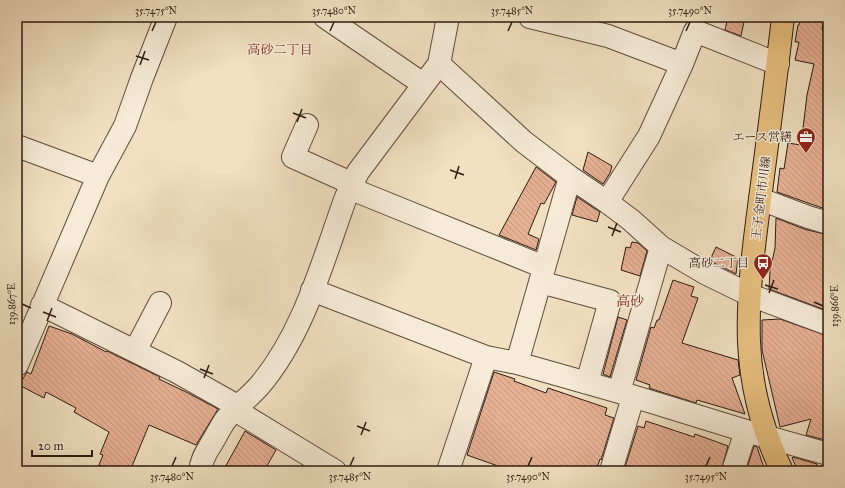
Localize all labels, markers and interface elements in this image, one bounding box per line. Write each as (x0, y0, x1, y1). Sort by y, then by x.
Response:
text: 35.7475°N (135, 5, 178, 17)
text: 35.7480°N (312, 5, 356, 17)
text: 35.7485°N (491, 5, 534, 17)
text: 35.7490°N (668, 5, 712, 17)
district label: 高砂二丁目 (247, 42, 313, 58)
office icon: エース営繕 (795, 126, 817, 154)
place label: エース営繕 (733, 130, 792, 144)
street label: 王子金町市川線 (749, 155, 773, 241)
bus stop icon: 高砂二丁目 (752, 252, 774, 280)
place label: 高砂二丁目 (689, 256, 749, 270)
text: 139.867°E (6, 283, 18, 325)
text: 139.866°E (829, 285, 841, 327)
district label: 高砂 (616, 293, 644, 310)
scale bar (32, 432, 92, 458)
text: 20 m (38, 439, 64, 453)
text: 35.7480°N (150, 471, 194, 483)
text: 35.7485°N (329, 471, 372, 483)
text: 35.7490°N (506, 471, 550, 483)
text: 35.7495°N (685, 471, 728, 483)

